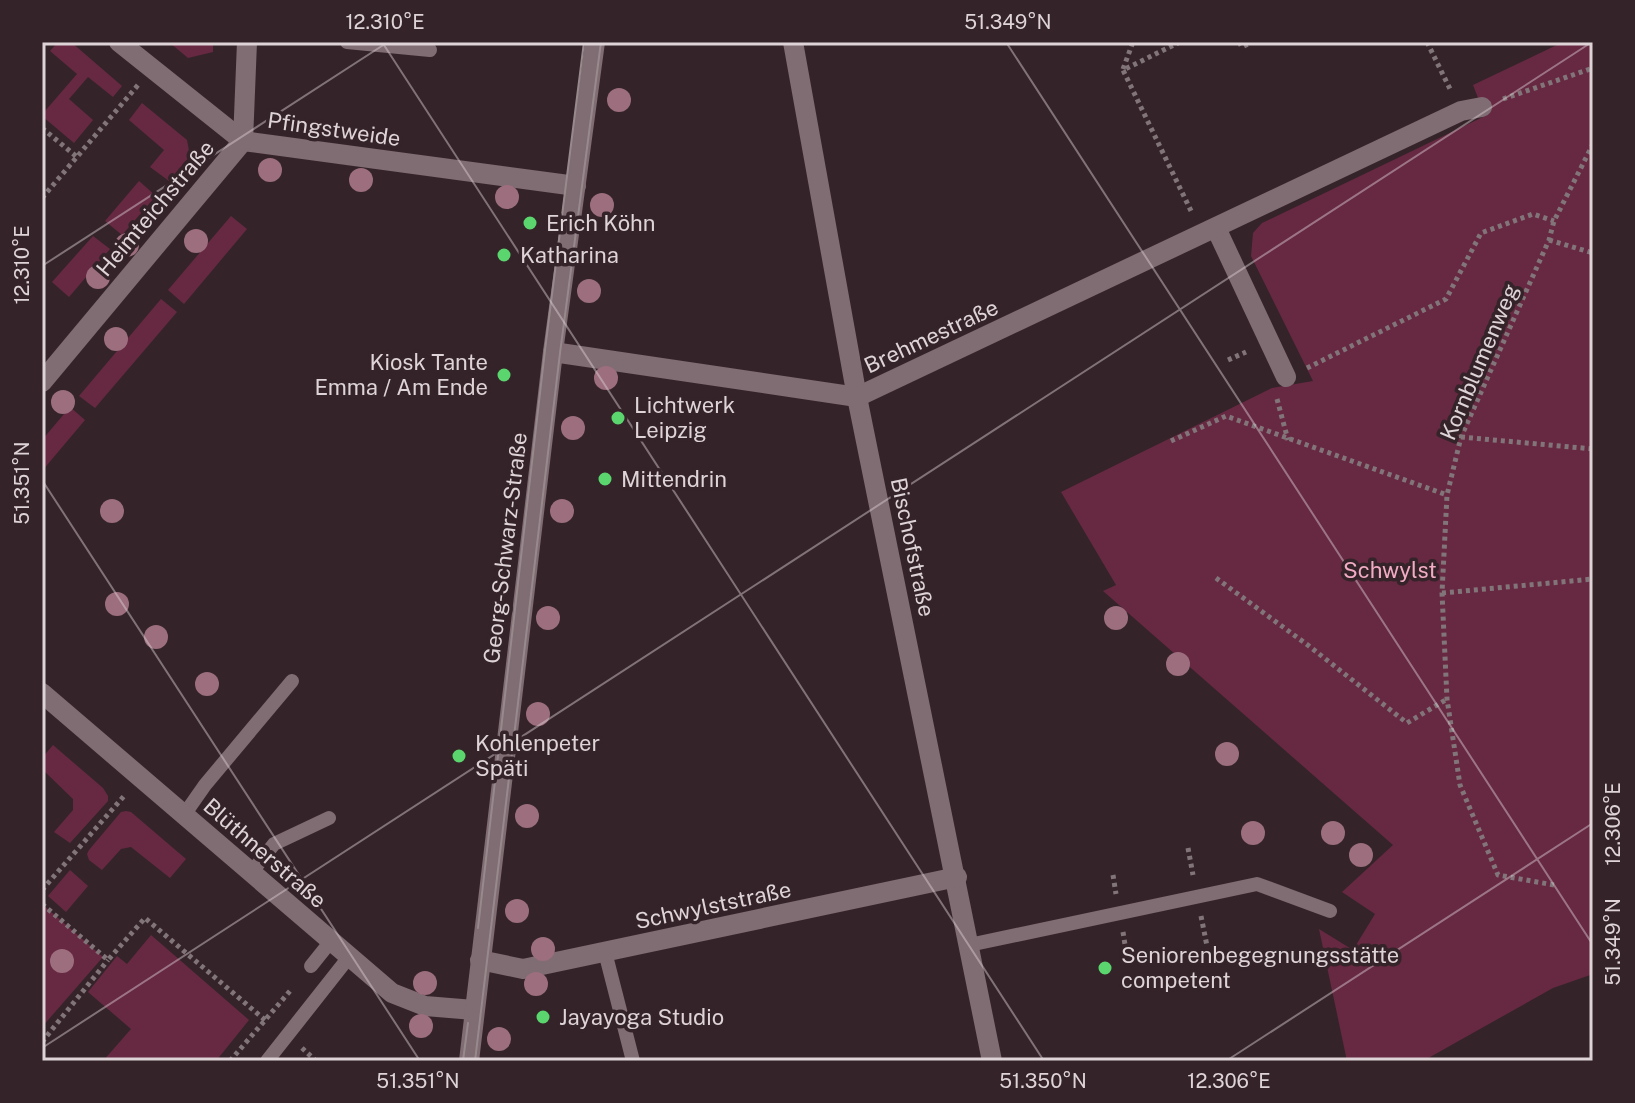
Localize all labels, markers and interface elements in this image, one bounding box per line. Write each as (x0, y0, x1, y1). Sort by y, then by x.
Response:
text: 12.310°E (345, 10, 425, 34)
text: 51.349°N (964, 10, 1052, 34)
street label: Pfingstweide (266, 107, 402, 151)
street label: Heimteichstraße (91, 135, 219, 281)
place label: Erich Köhn (546, 210, 655, 236)
marker: Erich Köhn (521, 214, 539, 232)
text: 12.310°E (10, 225, 34, 305)
place label: Katharina (520, 242, 619, 268)
marker: Katharina (495, 246, 513, 264)
street label: Kornblumenweg (1434, 280, 1524, 444)
street label: Brehmestraße (860, 294, 1002, 378)
place label: Kiosk Tante Emma / Am Ende (314, 349, 488, 400)
marker: Kiosk Tante Emma / Am Ende (495, 366, 513, 384)
place label: Lichtwerk Leipzig (634, 392, 735, 443)
marker: Lichtwerk Leipzig (609, 409, 627, 427)
street label: Georg-Schwarz-Straße (478, 431, 532, 665)
text: 51.351°N (10, 441, 34, 525)
place label: Mittendrin (621, 466, 727, 492)
marker: Mittendrin (596, 470, 614, 488)
street label: Bischofstraße (886, 475, 940, 619)
park label: Schwylst (1343, 557, 1437, 583)
place label: Kohlenpeter Späti (475, 730, 600, 781)
marker: Kohlenpeter Späti (450, 747, 468, 765)
text: 12.306°E (1601, 782, 1625, 866)
street label: Blüthnerstraße (198, 793, 332, 913)
street label: Schwylststraße (633, 876, 793, 934)
text: 51.349°N (1601, 898, 1625, 986)
place label: Seniorenbegegnungsstätte competent (1121, 942, 1399, 993)
marker: Seniorenbegegnungsstätte competent (1096, 959, 1114, 977)
place label: Jayayoga Studio (559, 1004, 724, 1030)
marker: Jayayoga Studio (534, 1008, 552, 1026)
text: 51.351°N (376, 1069, 460, 1093)
text: 51.350°N (999, 1069, 1087, 1093)
text: 12.306°E (1187, 1069, 1271, 1093)

